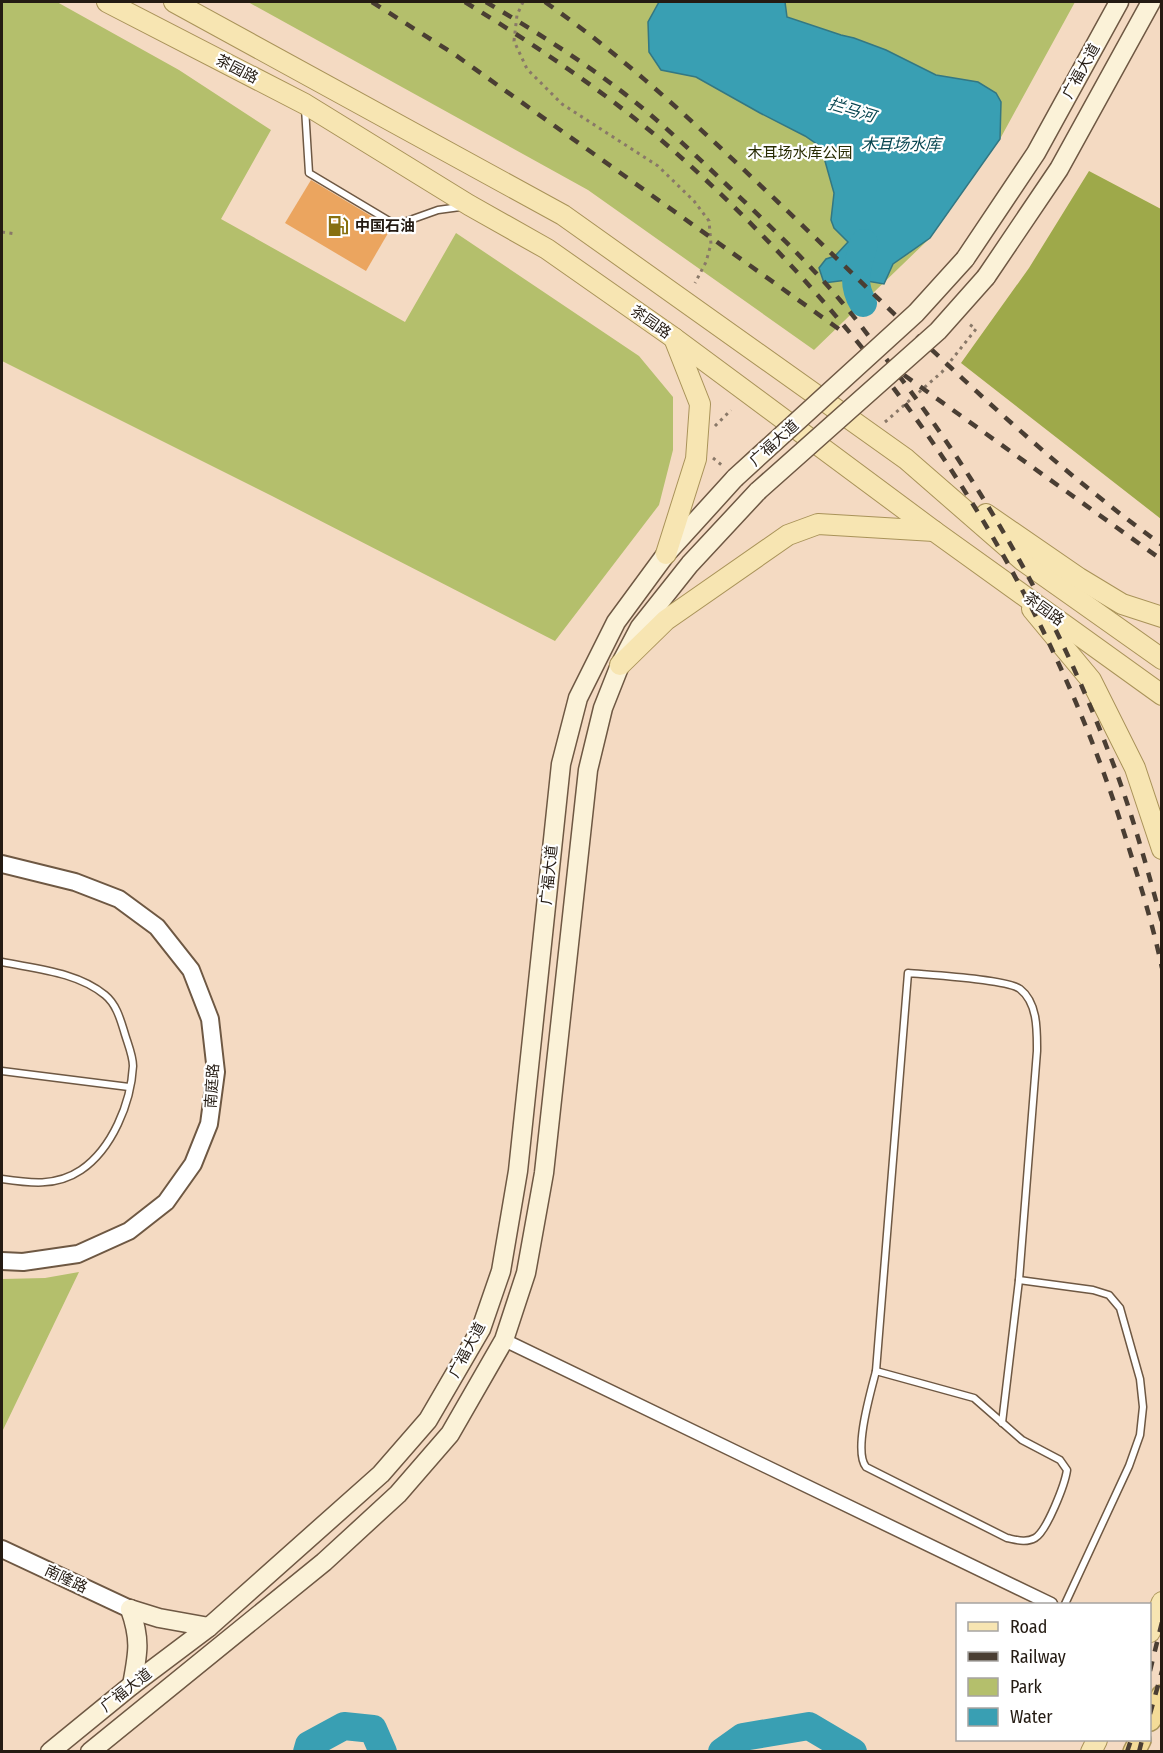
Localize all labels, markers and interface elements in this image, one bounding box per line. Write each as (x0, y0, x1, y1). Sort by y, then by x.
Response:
street label: 广福大道 (1059, 40, 1103, 102)
street label: 茶园路 (213, 51, 261, 87)
water label: 拦马河 (826, 94, 881, 127)
water label: 木耳场水库 (861, 135, 944, 154)
park label: 木耳场水库公园 (747, 144, 853, 162)
fuel station icon: 中国石油 (326, 214, 350, 238)
place label: 中国石油 (355, 217, 415, 235)
street label: 茶园路 (627, 302, 675, 342)
street label: 广福大道 (746, 416, 802, 470)
street label: 茶园路 (1021, 588, 1067, 630)
street label: 广福大道 (537, 844, 561, 906)
street label: 南庭路 (201, 1063, 223, 1109)
street label: 广福大道 (445, 1319, 489, 1381)
street label: 南隆路 (42, 1561, 90, 1597)
legend (956, 1603, 1151, 1741)
text: Road (1010, 1616, 1047, 1638)
text: Railway (1010, 1646, 1066, 1668)
street label: 广福大道 (97, 1664, 155, 1716)
text: Park (1010, 1676, 1043, 1698)
text: Water (1010, 1706, 1053, 1728)

